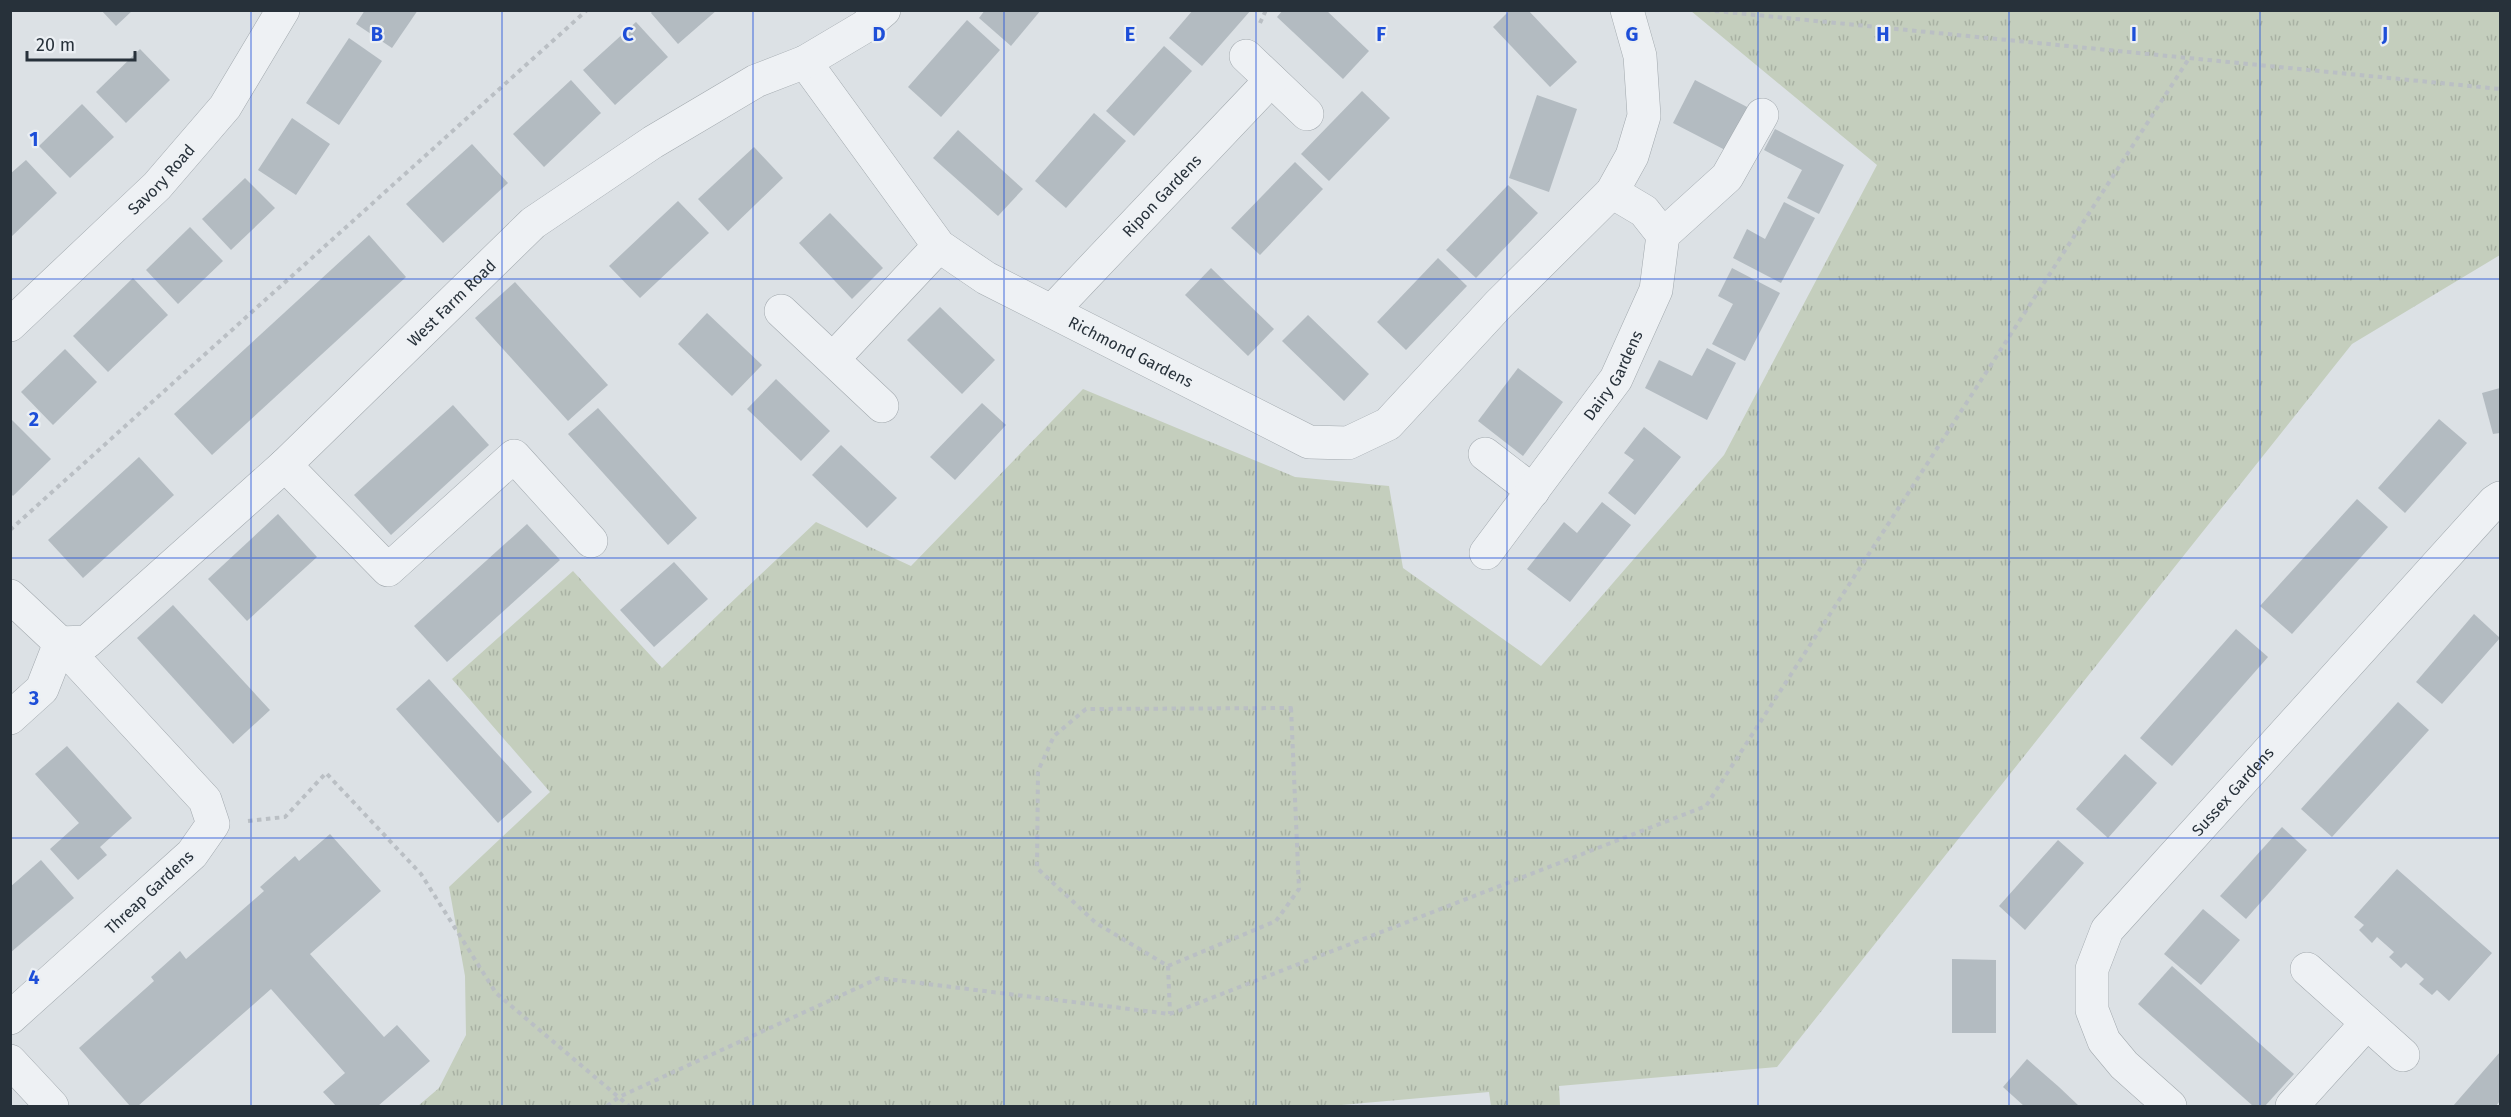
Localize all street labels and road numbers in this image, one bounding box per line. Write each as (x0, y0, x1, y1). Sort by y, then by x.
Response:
street label: Savory Road (124, 140, 199, 219)
street label: Ripon Gardens (1118, 151, 1205, 241)
street label: West Farm Road (404, 256, 500, 350)
street label: Richmond Gardens (1065, 312, 1196, 392)
street label: Dairy Gardens (1580, 327, 1647, 424)
street label: Sussex Gardens (2188, 743, 2278, 840)
street label: Threap Gardens (101, 847, 198, 938)

